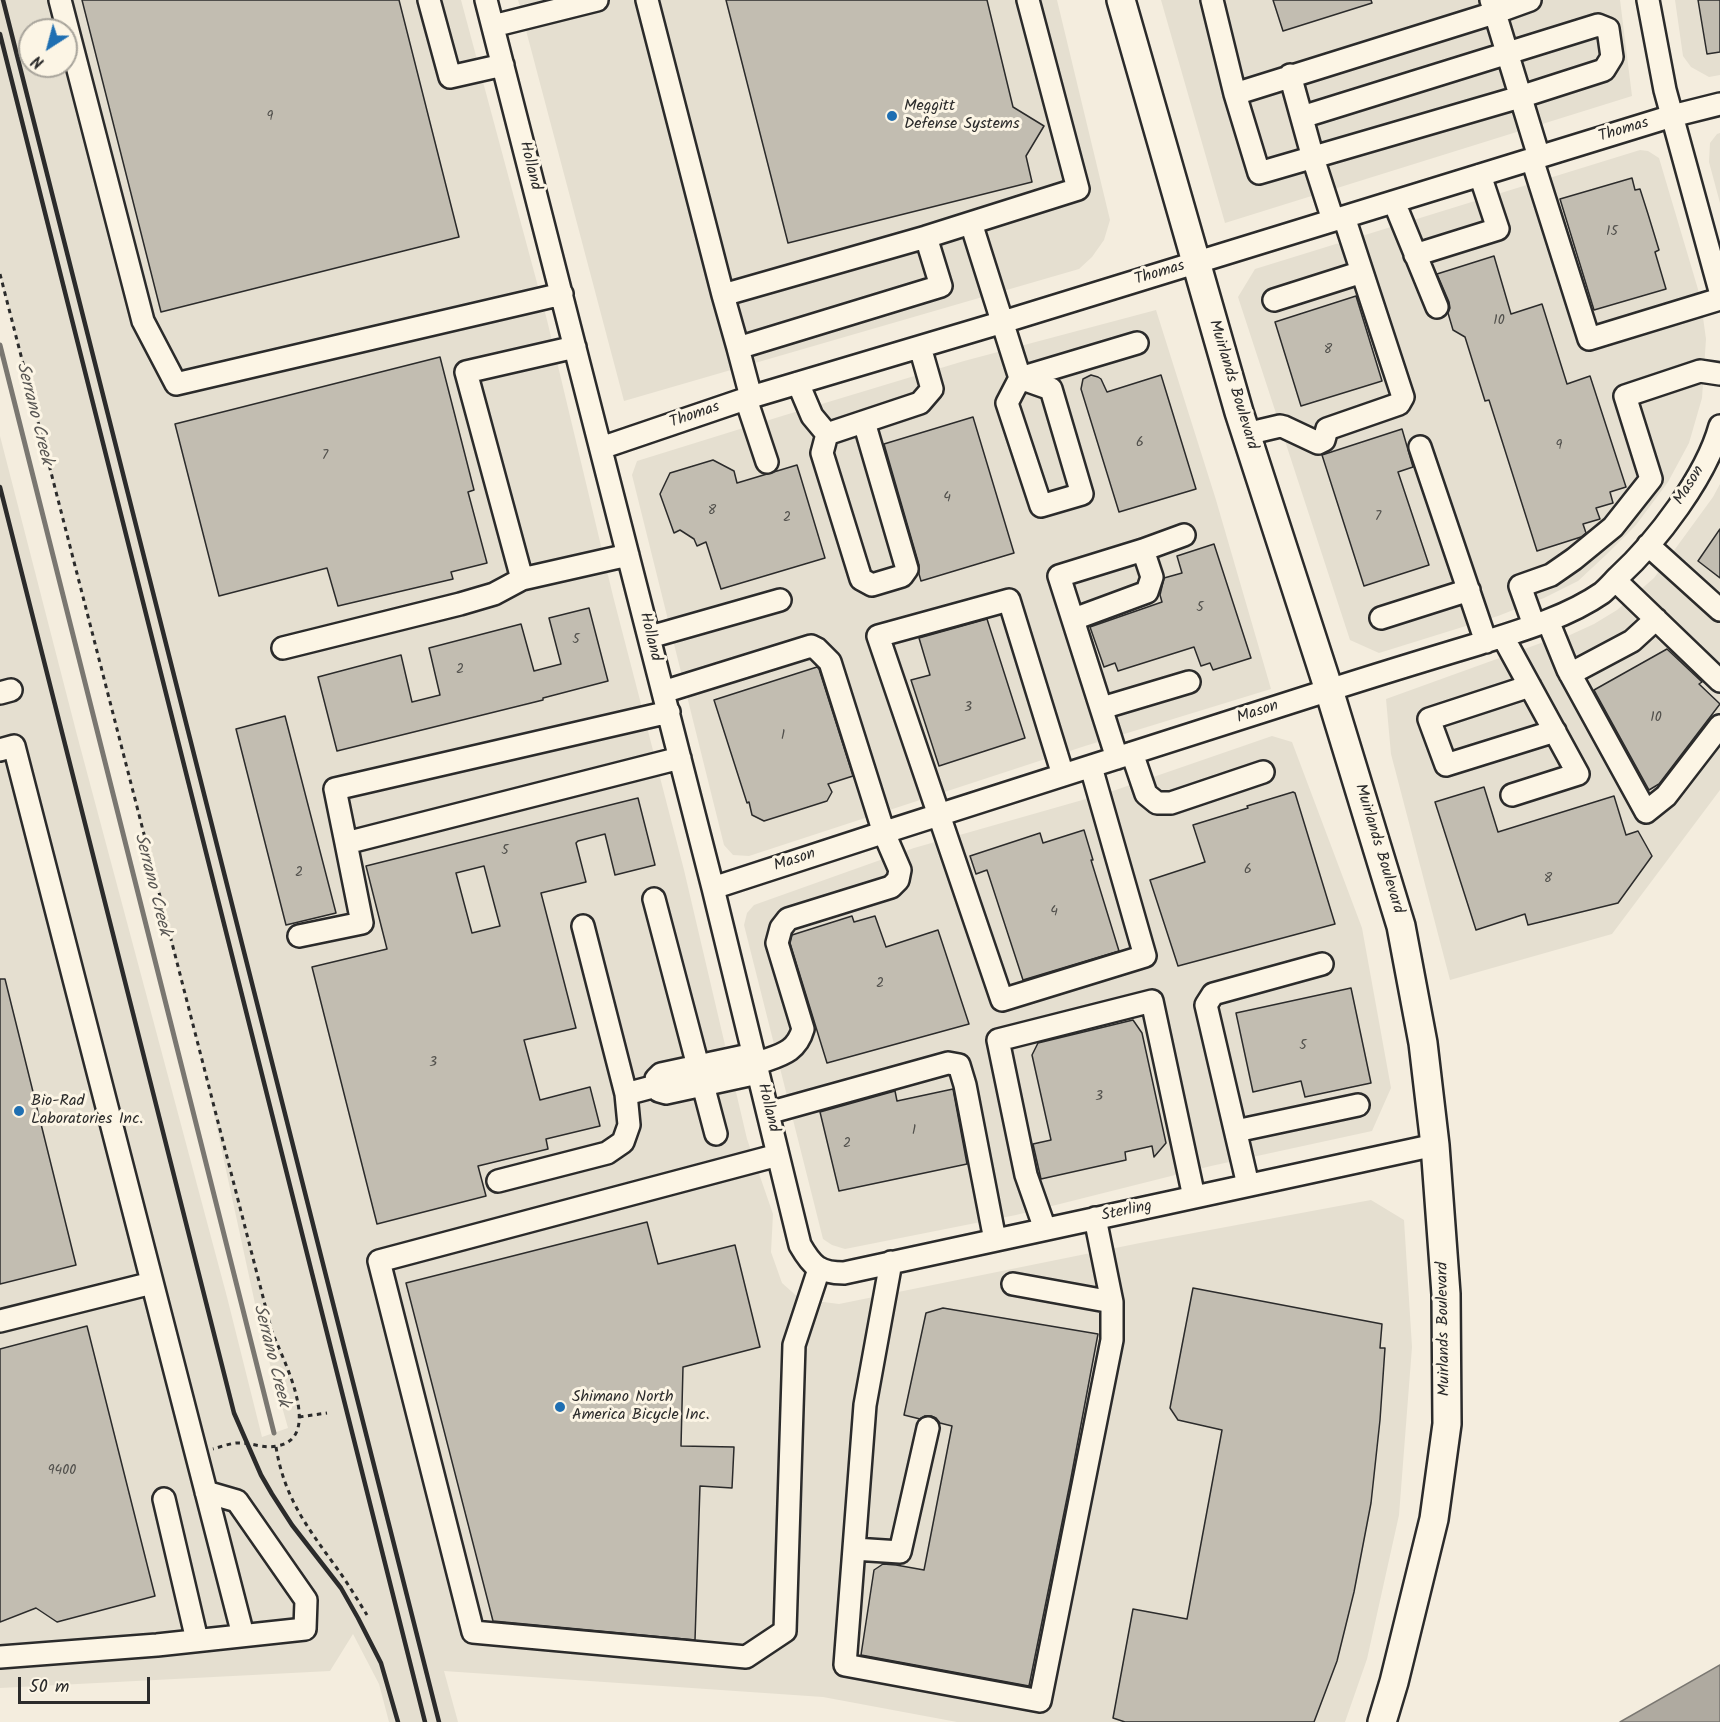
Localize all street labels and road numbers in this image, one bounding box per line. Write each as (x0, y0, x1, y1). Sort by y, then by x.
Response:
street label: Thomas (1597, 114, 1651, 148)
street label: Holland (514, 140, 544, 192)
street label: Thomas (1133, 257, 1187, 291)
street label: Muirlands Boulevard (1203, 318, 1261, 452)
street label: Thomas (668, 399, 722, 433)
street label: Mason (1671, 463, 1709, 509)
street label: Holland (634, 611, 664, 663)
street label: Mason (1235, 697, 1281, 729)
street label: Muirlands Boulevard (1349, 782, 1407, 916)
street label: Mason (772, 845, 818, 877)
street label: Holland (752, 1082, 782, 1134)
street label: Sterling (1100, 1197, 1154, 1227)
street label: Muirlands Boulevard (1434, 1262, 1456, 1396)

